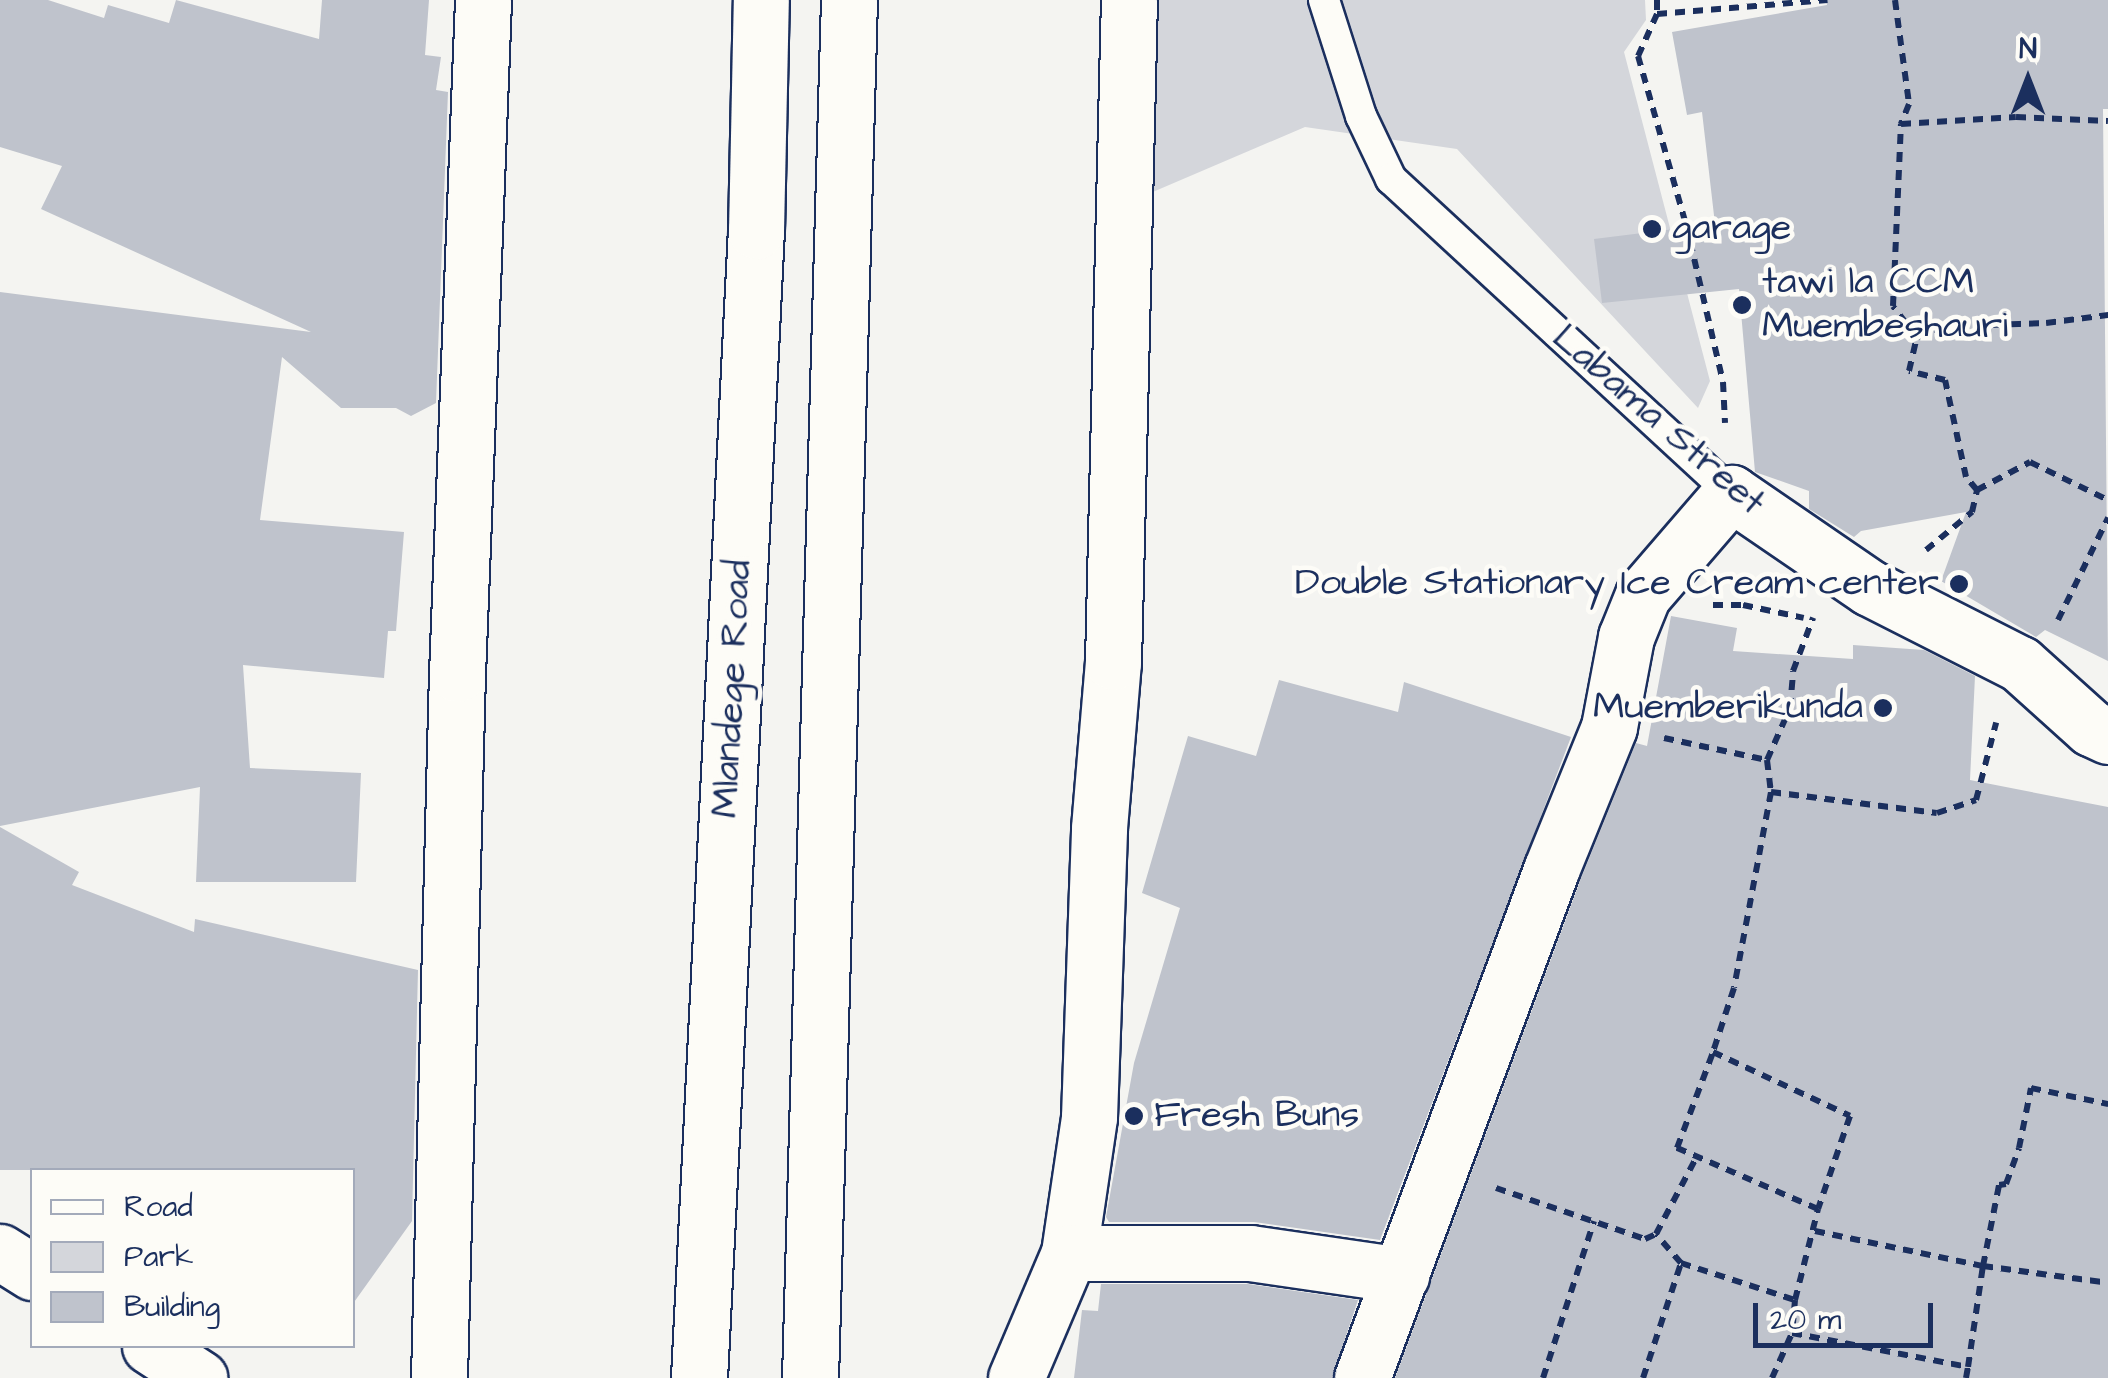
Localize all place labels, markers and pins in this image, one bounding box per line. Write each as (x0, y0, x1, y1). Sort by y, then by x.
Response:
place label: garage (1672, 206, 1791, 252)
marker: garage (1641, 218, 1663, 240)
place label: tawi la CCM Muembeshauri (1762, 260, 2008, 350)
marker: tawi la CCM Muembeshauri (1731, 294, 1753, 316)
place label: Double Stationary Ice Cream center (1295, 561, 1939, 607)
marker: Double Stationary Ice Cream center (1948, 573, 1970, 595)
place label: Muemberikunda (1593, 685, 1863, 731)
marker: Muemberikunda (1872, 697, 1894, 719)
place label: Fresh Buns (1154, 1093, 1359, 1139)
marker: Fresh Buns (1123, 1105, 1145, 1127)

